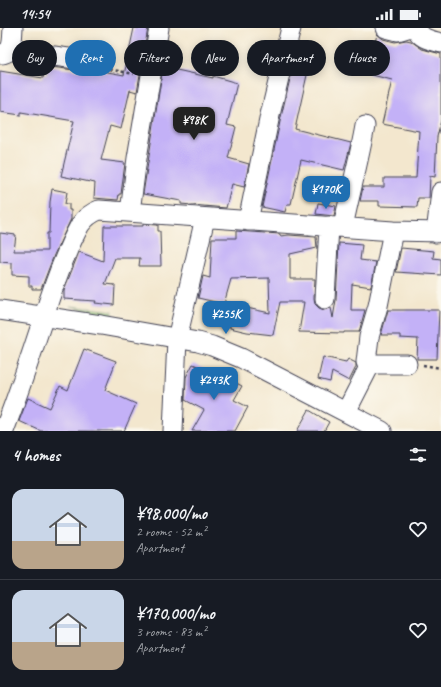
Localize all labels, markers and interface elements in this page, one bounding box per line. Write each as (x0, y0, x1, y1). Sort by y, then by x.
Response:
text: 14:54 (20, 5, 50, 24)
chip: Buy (12, 40, 57, 76)
chip: Rent (65, 40, 116, 76)
chip: Filters (124, 40, 183, 76)
chip: New (191, 40, 239, 76)
chip: Apartment (247, 40, 326, 76)
chip: House (334, 40, 390, 76)
pin: ¥98K (170, 107, 218, 141)
text: ¥98K (182, 112, 206, 128)
pin: ¥170K (298, 176, 354, 210)
text: ¥170K (311, 181, 341, 197)
pin: ¥255K (198, 301, 254, 335)
text: ¥255K (211, 306, 241, 322)
pin: ¥243K (186, 367, 242, 401)
text: ¥243K (199, 372, 229, 388)
icon: filters (407, 444, 429, 466)
text: 4 homes (12, 445, 60, 466)
text: ¥98,000/mo (136, 503, 207, 524)
icon: home (44, 505, 92, 553)
icon: heart (407, 518, 429, 540)
text: 2 rooms · 52 m² (136, 524, 206, 540)
text: Apartment (136, 540, 184, 556)
text: ¥170,000/mo (136, 603, 215, 624)
icon: home (44, 606, 92, 654)
icon: heart (407, 619, 429, 641)
text: 3 rooms · 83 m² (136, 624, 206, 640)
text: Apartment (136, 640, 184, 656)

